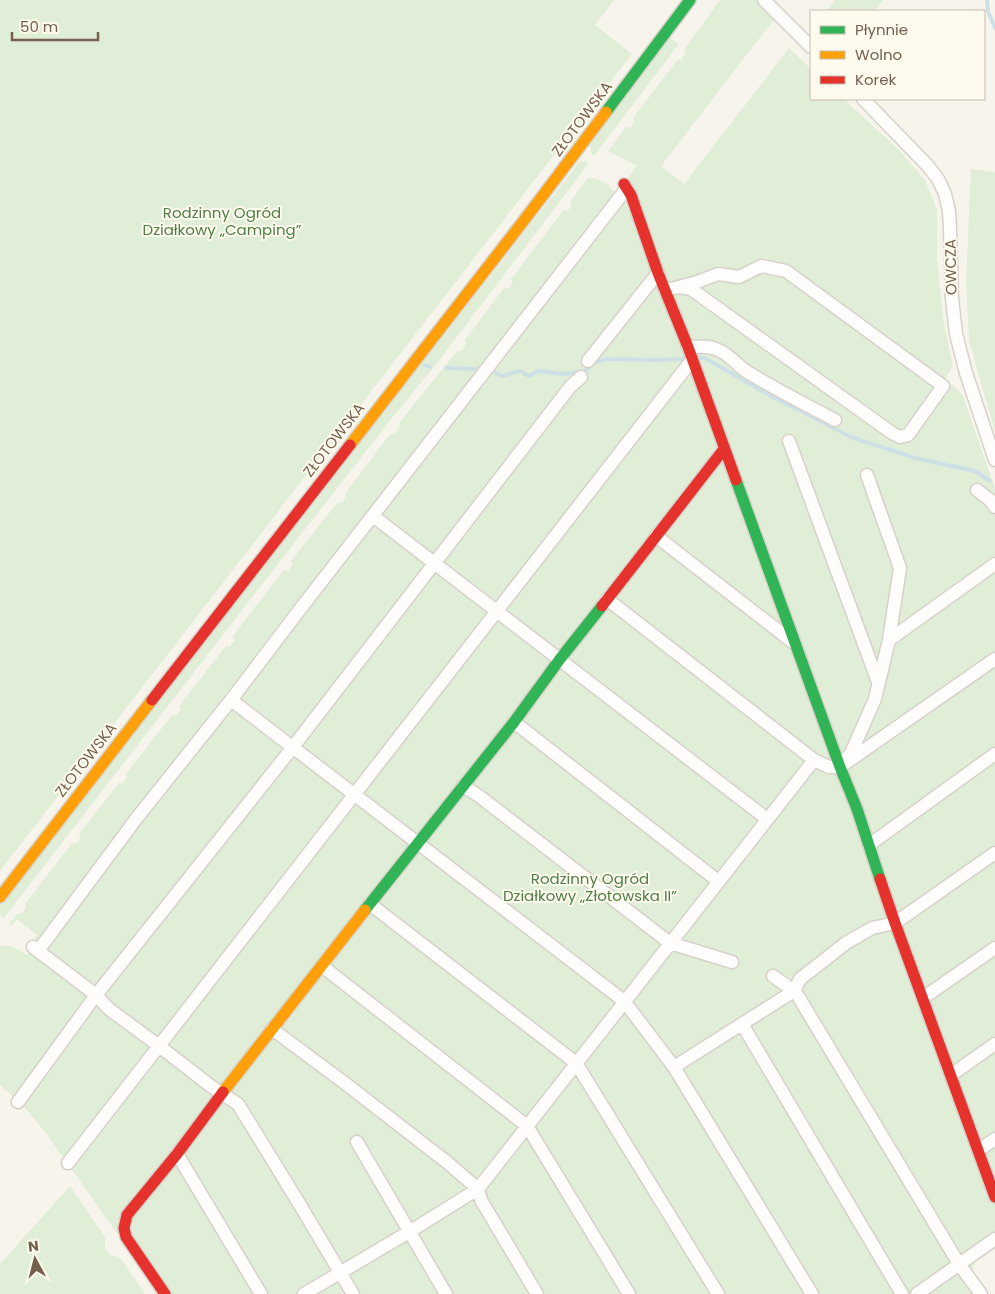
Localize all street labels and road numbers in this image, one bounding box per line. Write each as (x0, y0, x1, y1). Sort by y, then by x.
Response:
street label: ZŁOTOWSKA (546, 77, 617, 161)
street label: OWCZA (940, 239, 961, 295)
street label: ZŁOTOWSKA (298, 398, 369, 481)
street label: ZŁOTOWSKA (50, 718, 121, 801)

